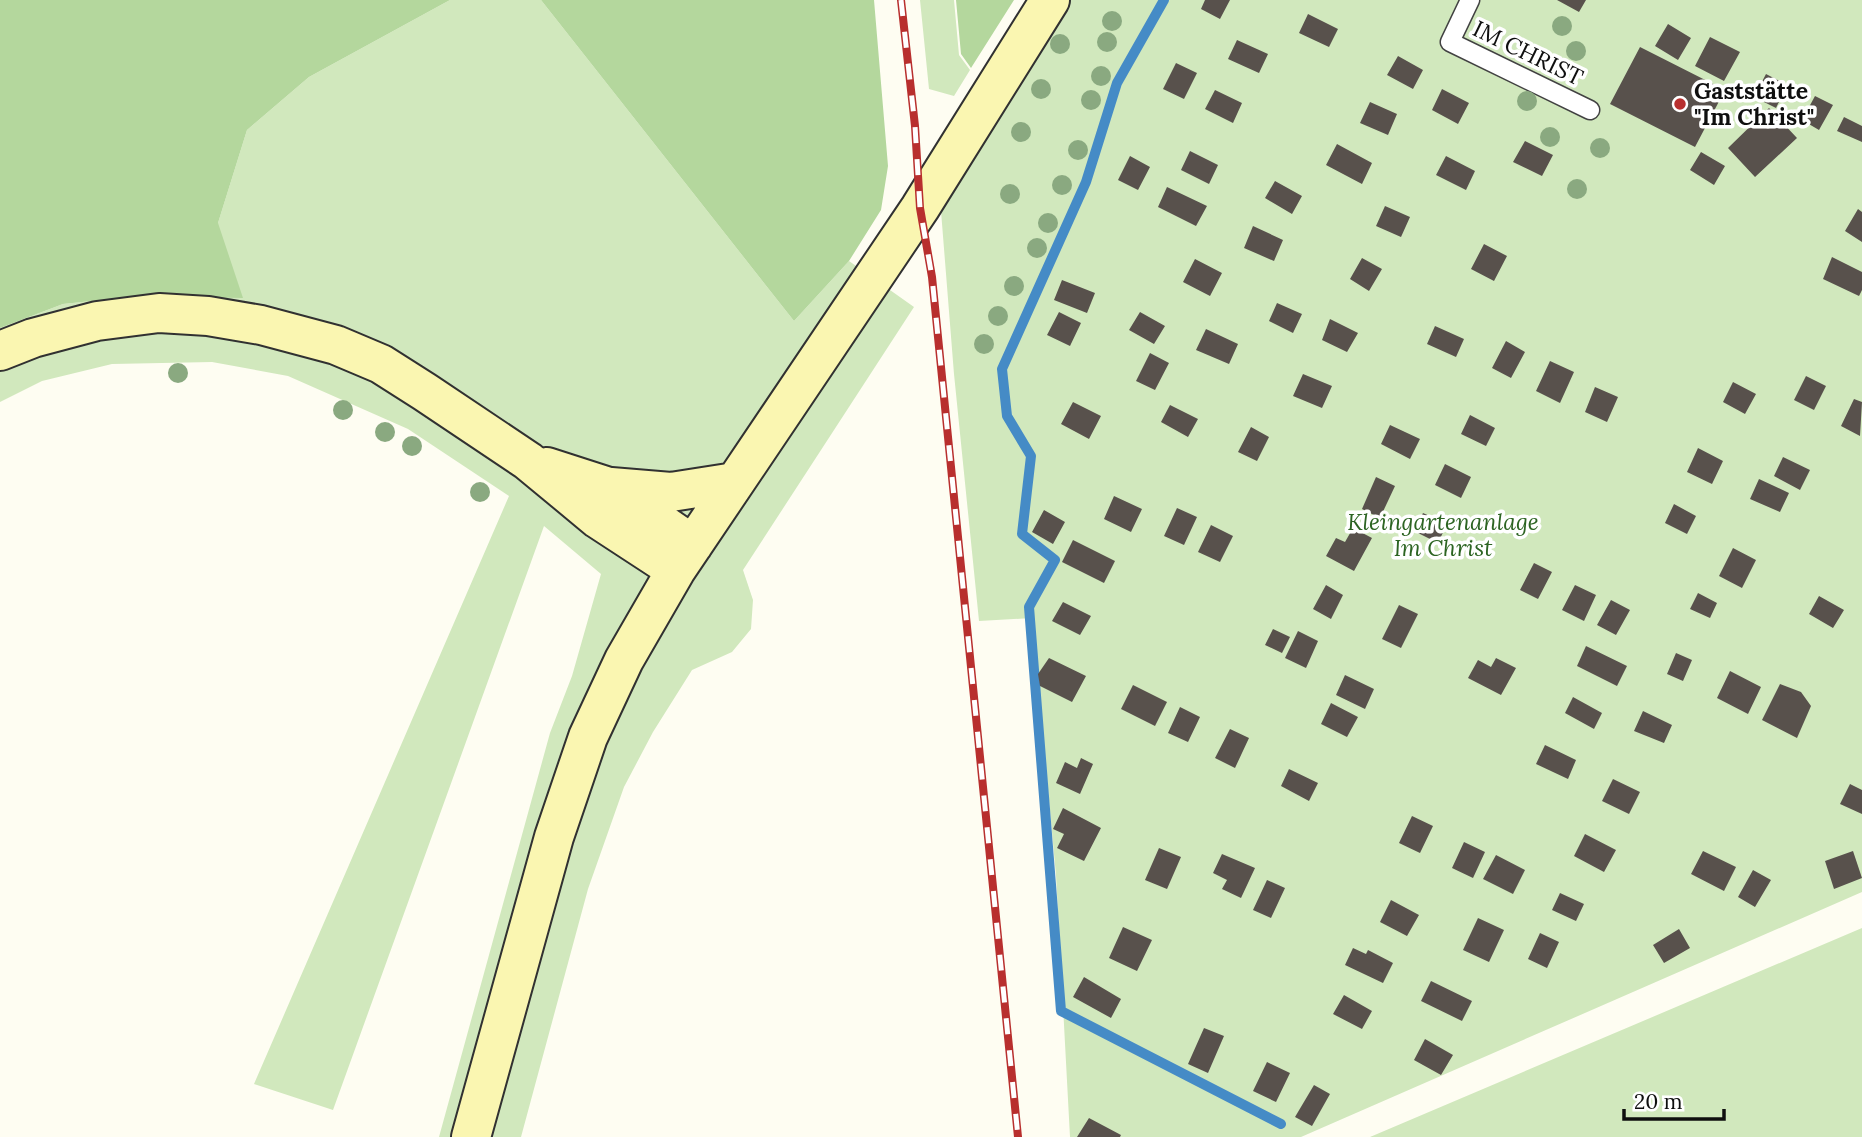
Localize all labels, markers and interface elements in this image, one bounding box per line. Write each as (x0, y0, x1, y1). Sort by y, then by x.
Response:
street label: IM CHRIST (1468, 13, 1588, 92)
place label: Gaststätte "Im Christ" (1694, 76, 1814, 131)
marker: Gaststätte "Im Christ" (1672, 96, 1688, 112)
park label: Kleingartenanlage Im Christ (1347, 507, 1539, 562)
scale bar (1624, 1078, 1724, 1122)
text: 20 m (1634, 1088, 1683, 1115)

